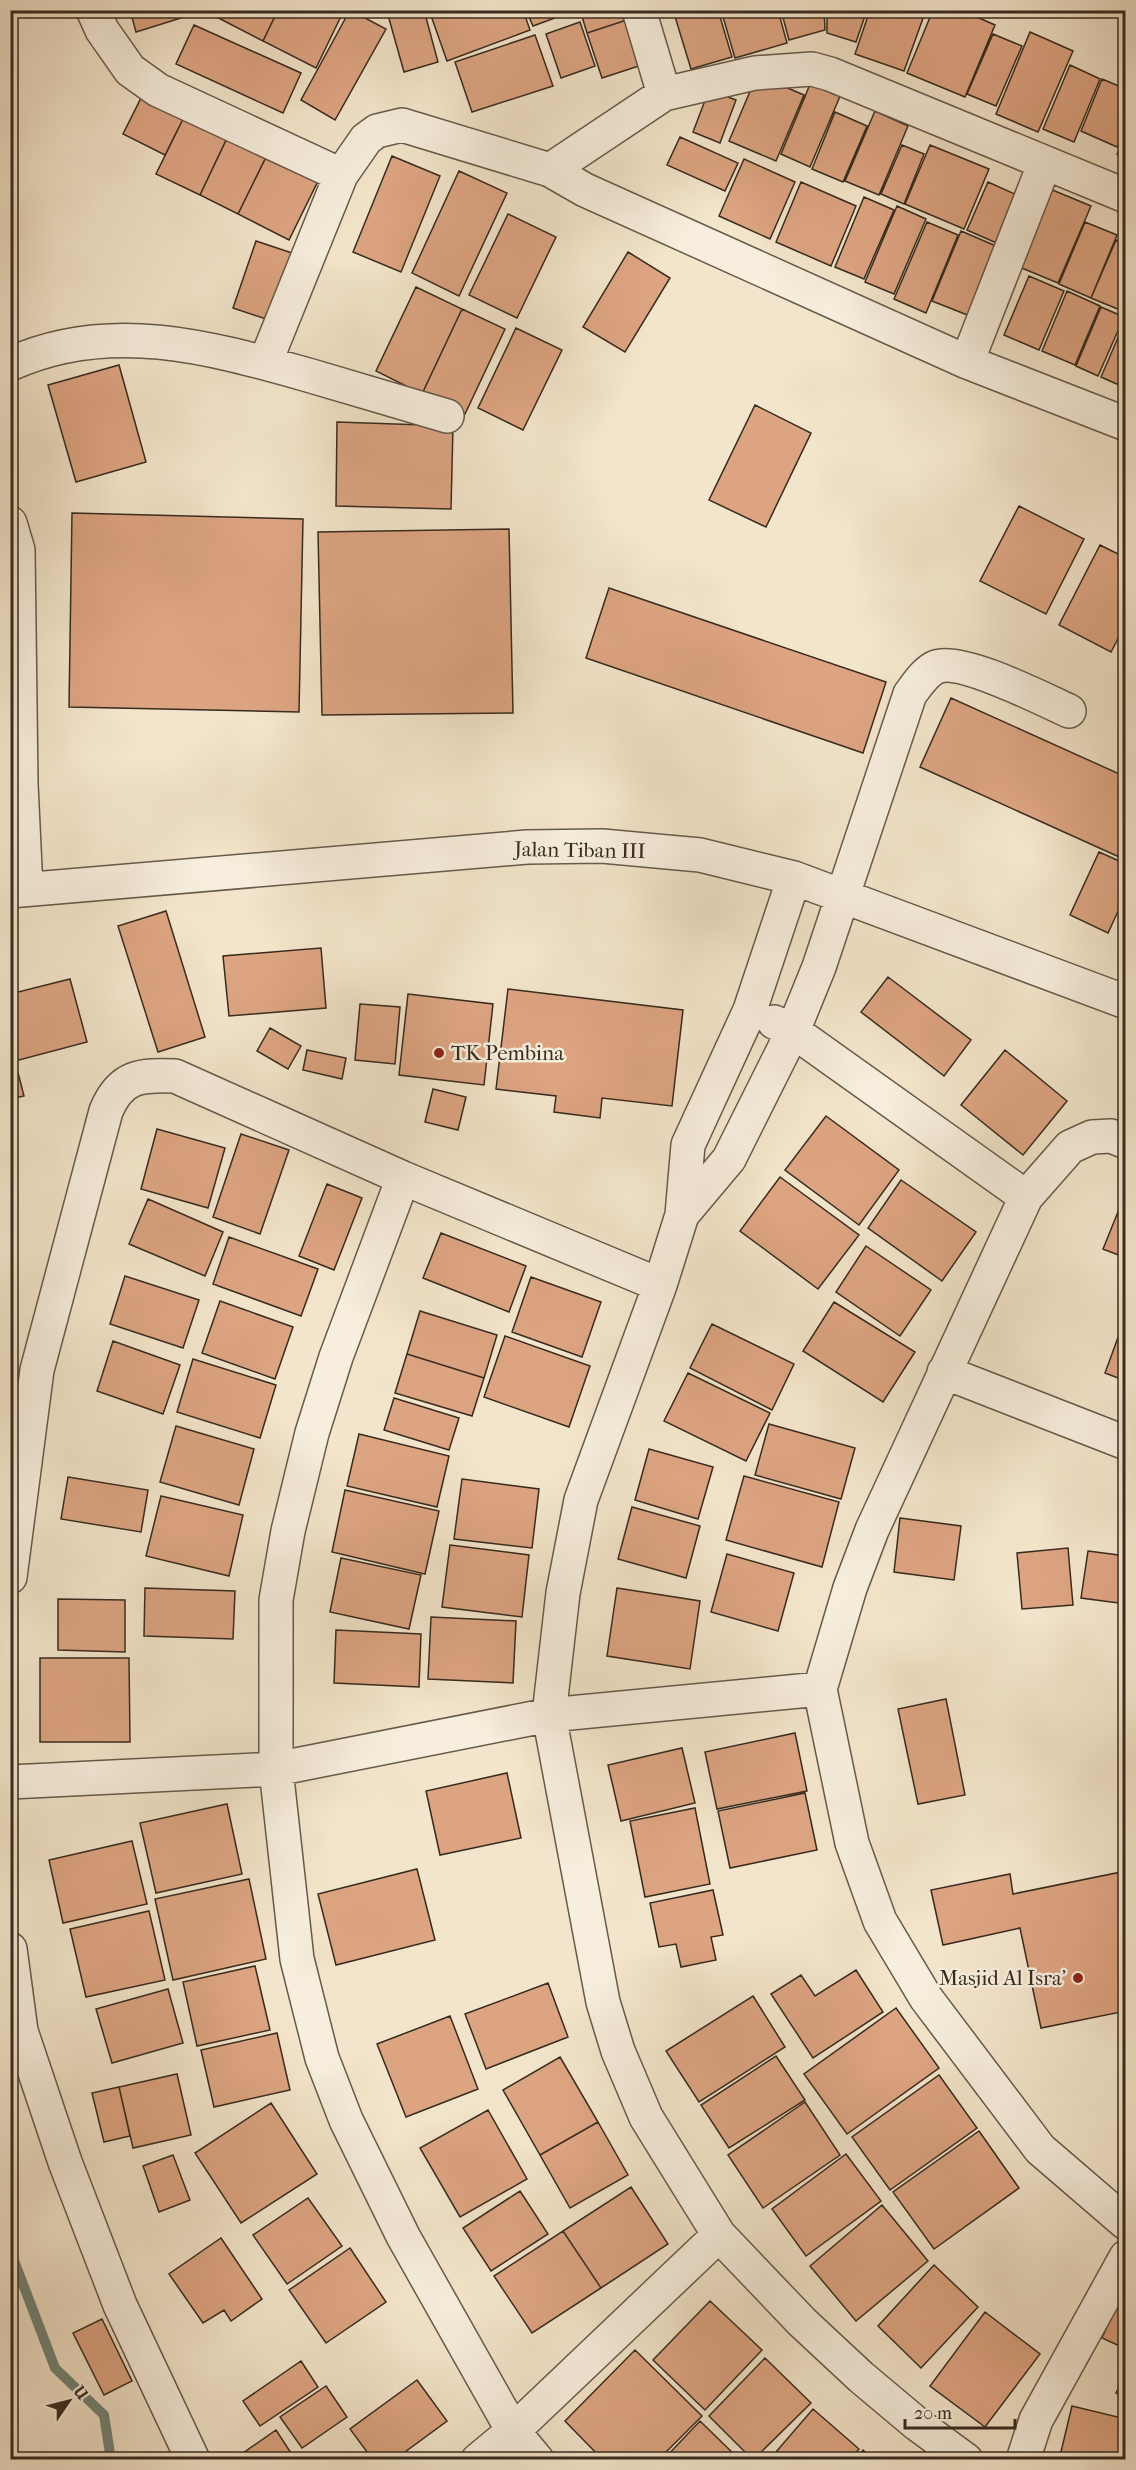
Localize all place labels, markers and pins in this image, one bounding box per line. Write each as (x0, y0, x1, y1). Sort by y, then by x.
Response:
place label: TK Pembina (451, 1041, 564, 1065)
marker: TK Pembina (432, 1046, 446, 1060)
place label: Masjid Al Isra' (939, 1966, 1066, 1990)
marker: Masjid Al Isra' (1071, 1971, 1085, 1985)

